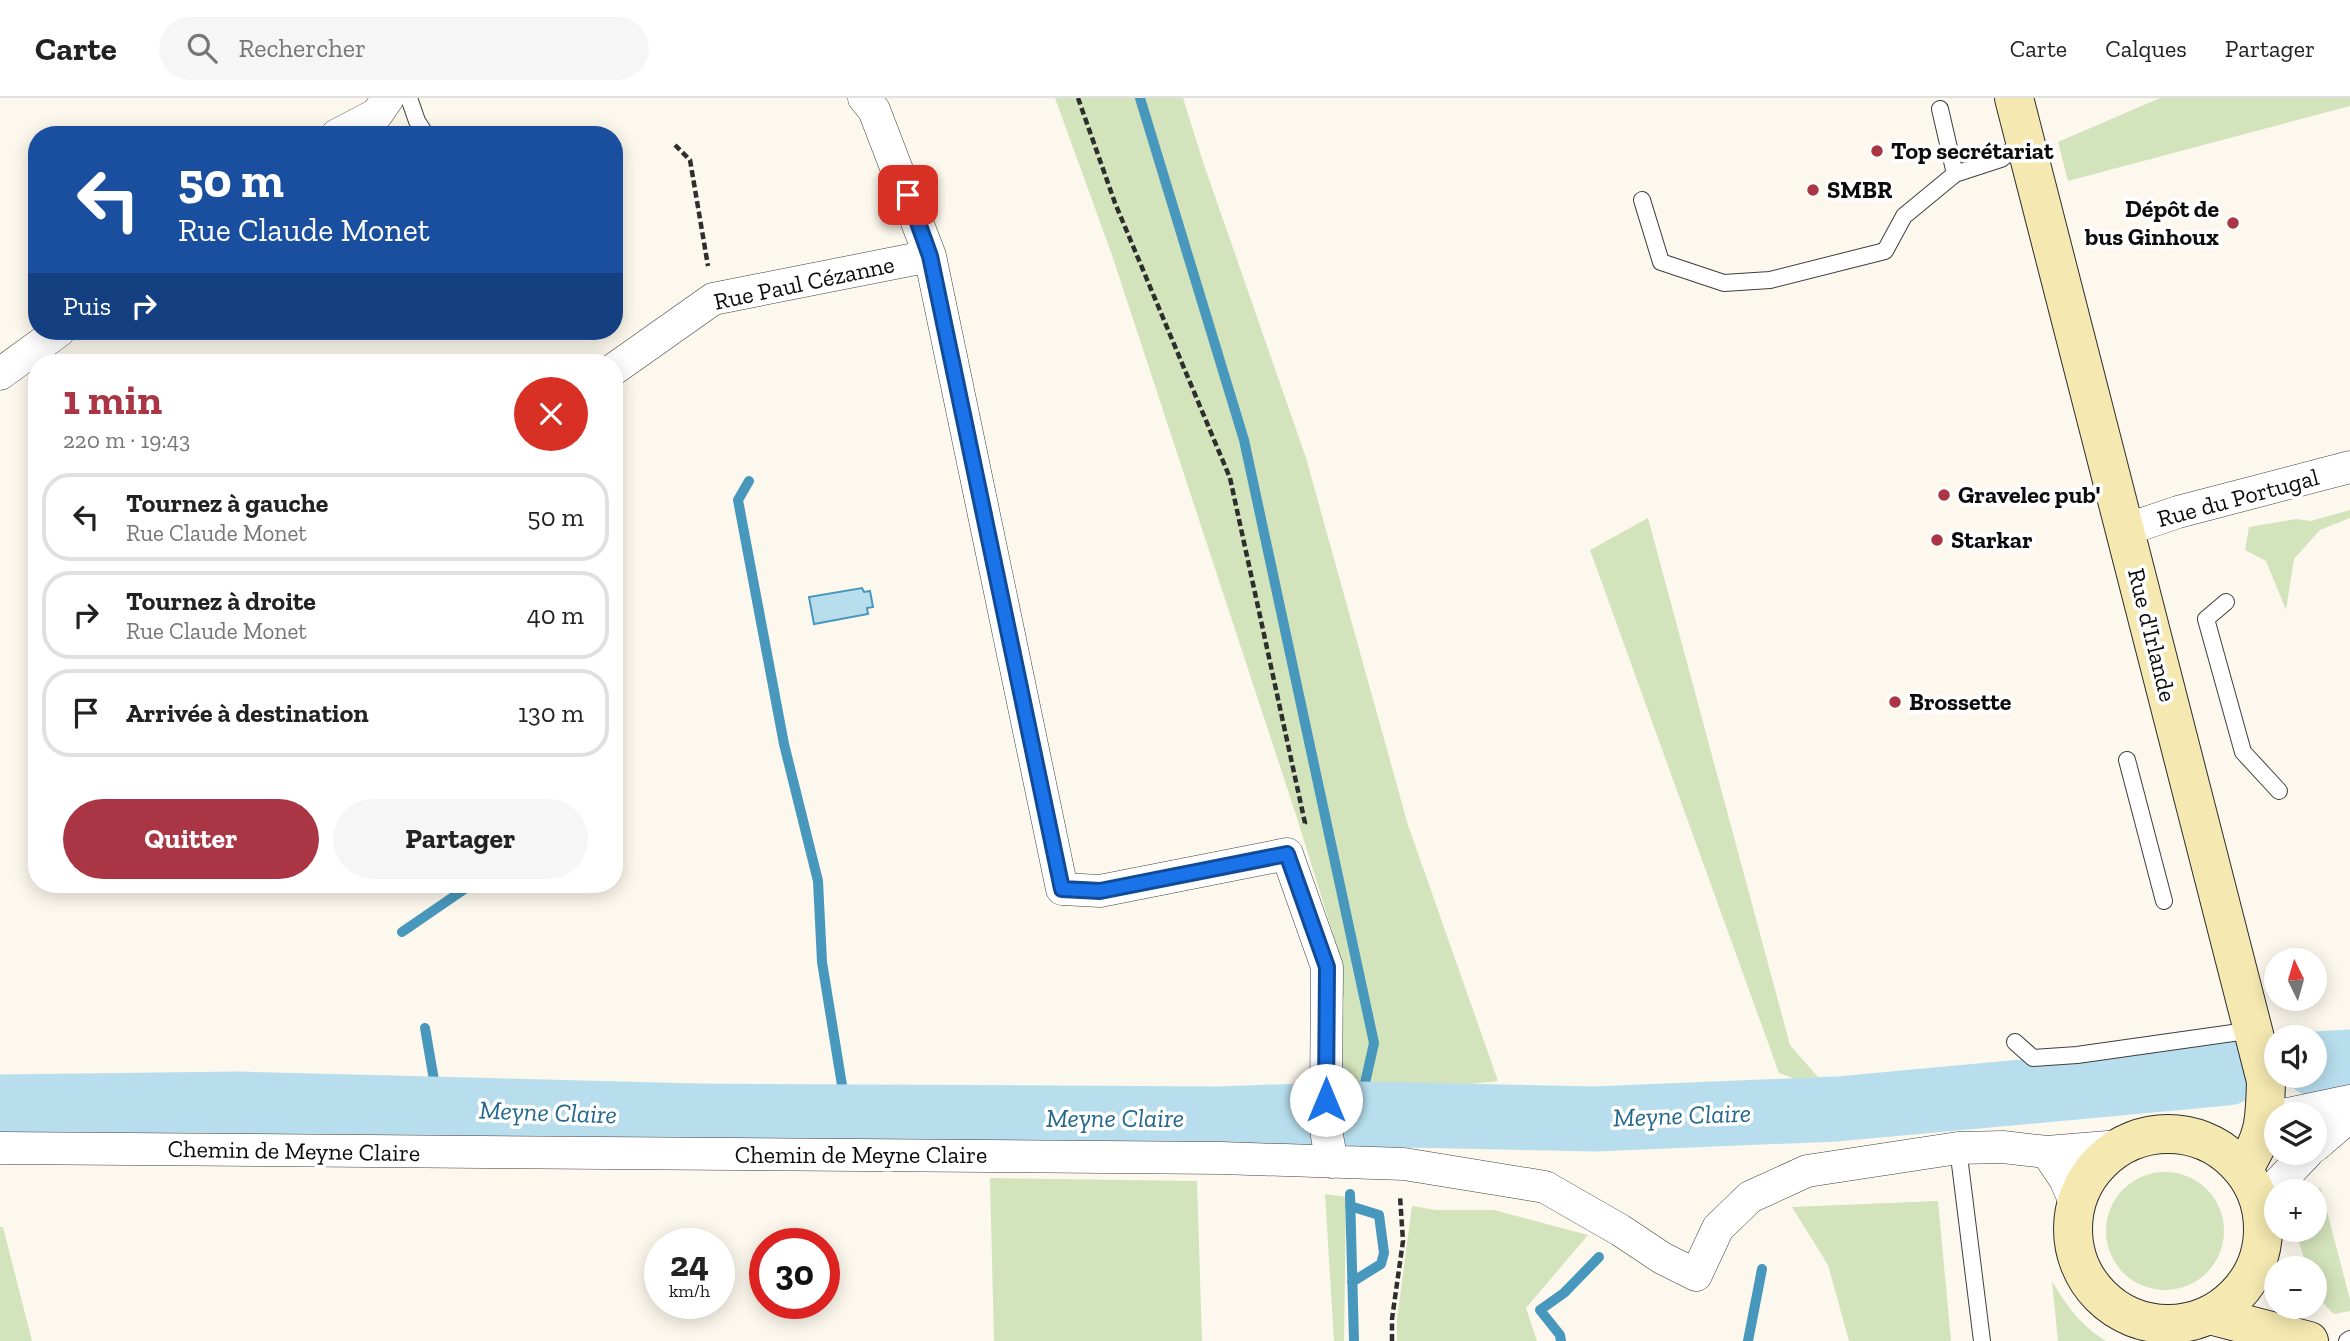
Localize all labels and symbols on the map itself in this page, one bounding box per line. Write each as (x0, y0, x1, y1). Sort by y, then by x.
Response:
place label: Top secrétariat (1891, 136, 2054, 165)
marker: Top secrétariat (1869, 143, 1885, 159)
pin (878, 165, 938, 225)
place label: SMBR (1827, 175, 1893, 204)
marker: SMBR (1805, 182, 1821, 198)
place label: Dépôt de bus Ginhoux (2084, 194, 2219, 251)
marker: Dépôt de bus Ginhoux (2225, 215, 2241, 231)
street label: Rue Paul Cézanne (711, 249, 897, 316)
street label: Rue du Portugal (2154, 462, 2322, 533)
place label: Gravelec pub' (1958, 480, 2100, 509)
marker: Gravelec pub' (1936, 487, 1952, 503)
place label: Starkar (1951, 525, 2033, 554)
marker: Starkar (1929, 532, 1945, 548)
street label: Rue d'Irlande (2122, 565, 2183, 705)
place label: Brossette (1909, 687, 2012, 716)
marker: Brossette (1887, 694, 1903, 710)
north arrow (2264, 948, 2328, 1012)
position arrow (1289, 1063, 1363, 1137)
water label: Meyne Claire (478, 1094, 618, 1130)
water label: Meyne Claire (1612, 1097, 1752, 1133)
water label: Meyne Claire (1046, 1102, 1184, 1134)
street label: Chemin de Meyne Claire (168, 1134, 421, 1167)
street label: Chemin de Meyne Claire (735, 1140, 987, 1169)
speed limit sign: 30 (749, 1228, 840, 1319)

